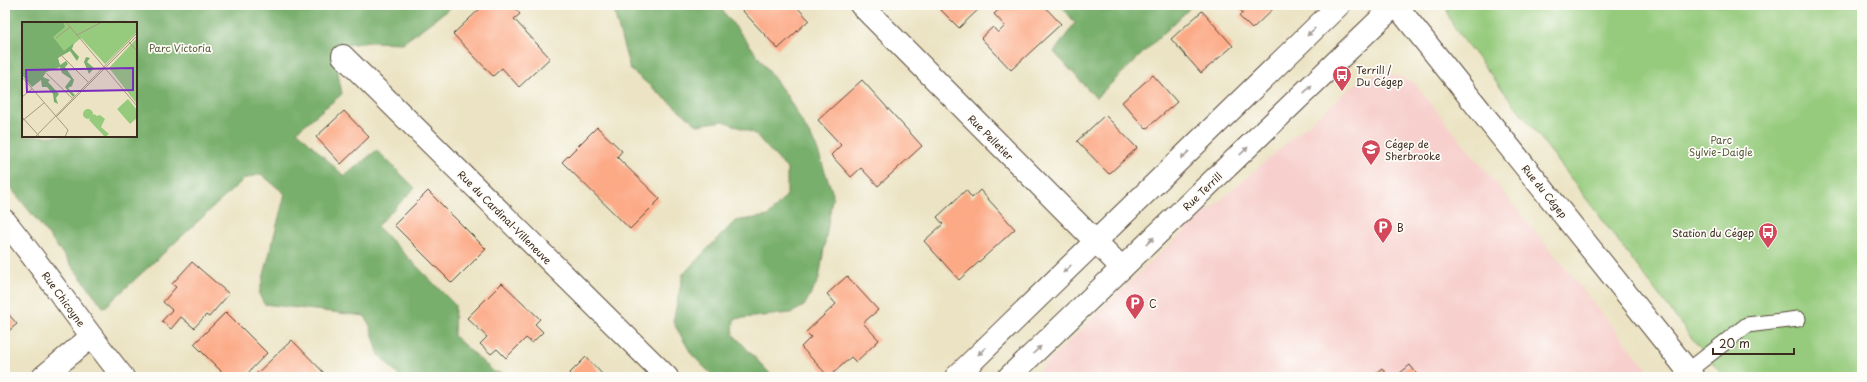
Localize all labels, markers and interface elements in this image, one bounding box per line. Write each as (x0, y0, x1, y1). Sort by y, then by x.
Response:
inset map (22, 22, 137, 137)
one-way arrow (1306, 27, 1316, 37)
park label: Parc Victoria (149, 40, 212, 55)
place label: Terrill / Du Cégep (1356, 62, 1403, 89)
bus stop icon: Terrill / Du Cégep (1331, 64, 1353, 92)
one-way arrow (1303, 84, 1313, 93)
street label: Rue Pelletier (965, 111, 1017, 163)
park label: Parc Sylvie-Daigle (1689, 132, 1753, 159)
place label: Cégep de Sherbrooke (1385, 136, 1440, 163)
school or university icon: Cégep de Sherbrooke (1360, 138, 1382, 166)
one-way arrow (1239, 146, 1249, 155)
one-way arrow (1180, 150, 1190, 159)
street label: Rue du Cégep (1519, 161, 1571, 221)
street label: Rue du Cardinal-Villeneuve (455, 167, 556, 268)
street label: Rue Terrill (1179, 168, 1225, 214)
parking icon: B (1372, 216, 1394, 244)
place label: B (1397, 220, 1404, 235)
bus stop icon: Station du Cégep (1757, 221, 1779, 249)
place label: Station du Cégep (1672, 225, 1754, 240)
one-way arrow (1145, 236, 1155, 246)
one-way arrow (1062, 264, 1072, 274)
street label: Rue Chicoyne (39, 268, 89, 330)
parking icon: C (1124, 292, 1146, 320)
place label: C (1149, 296, 1157, 311)
scale bar (1713, 330, 1794, 356)
text: 20 m (1719, 334, 1750, 352)
one-way arrow (1032, 345, 1042, 355)
one-way arrow (977, 347, 987, 356)

